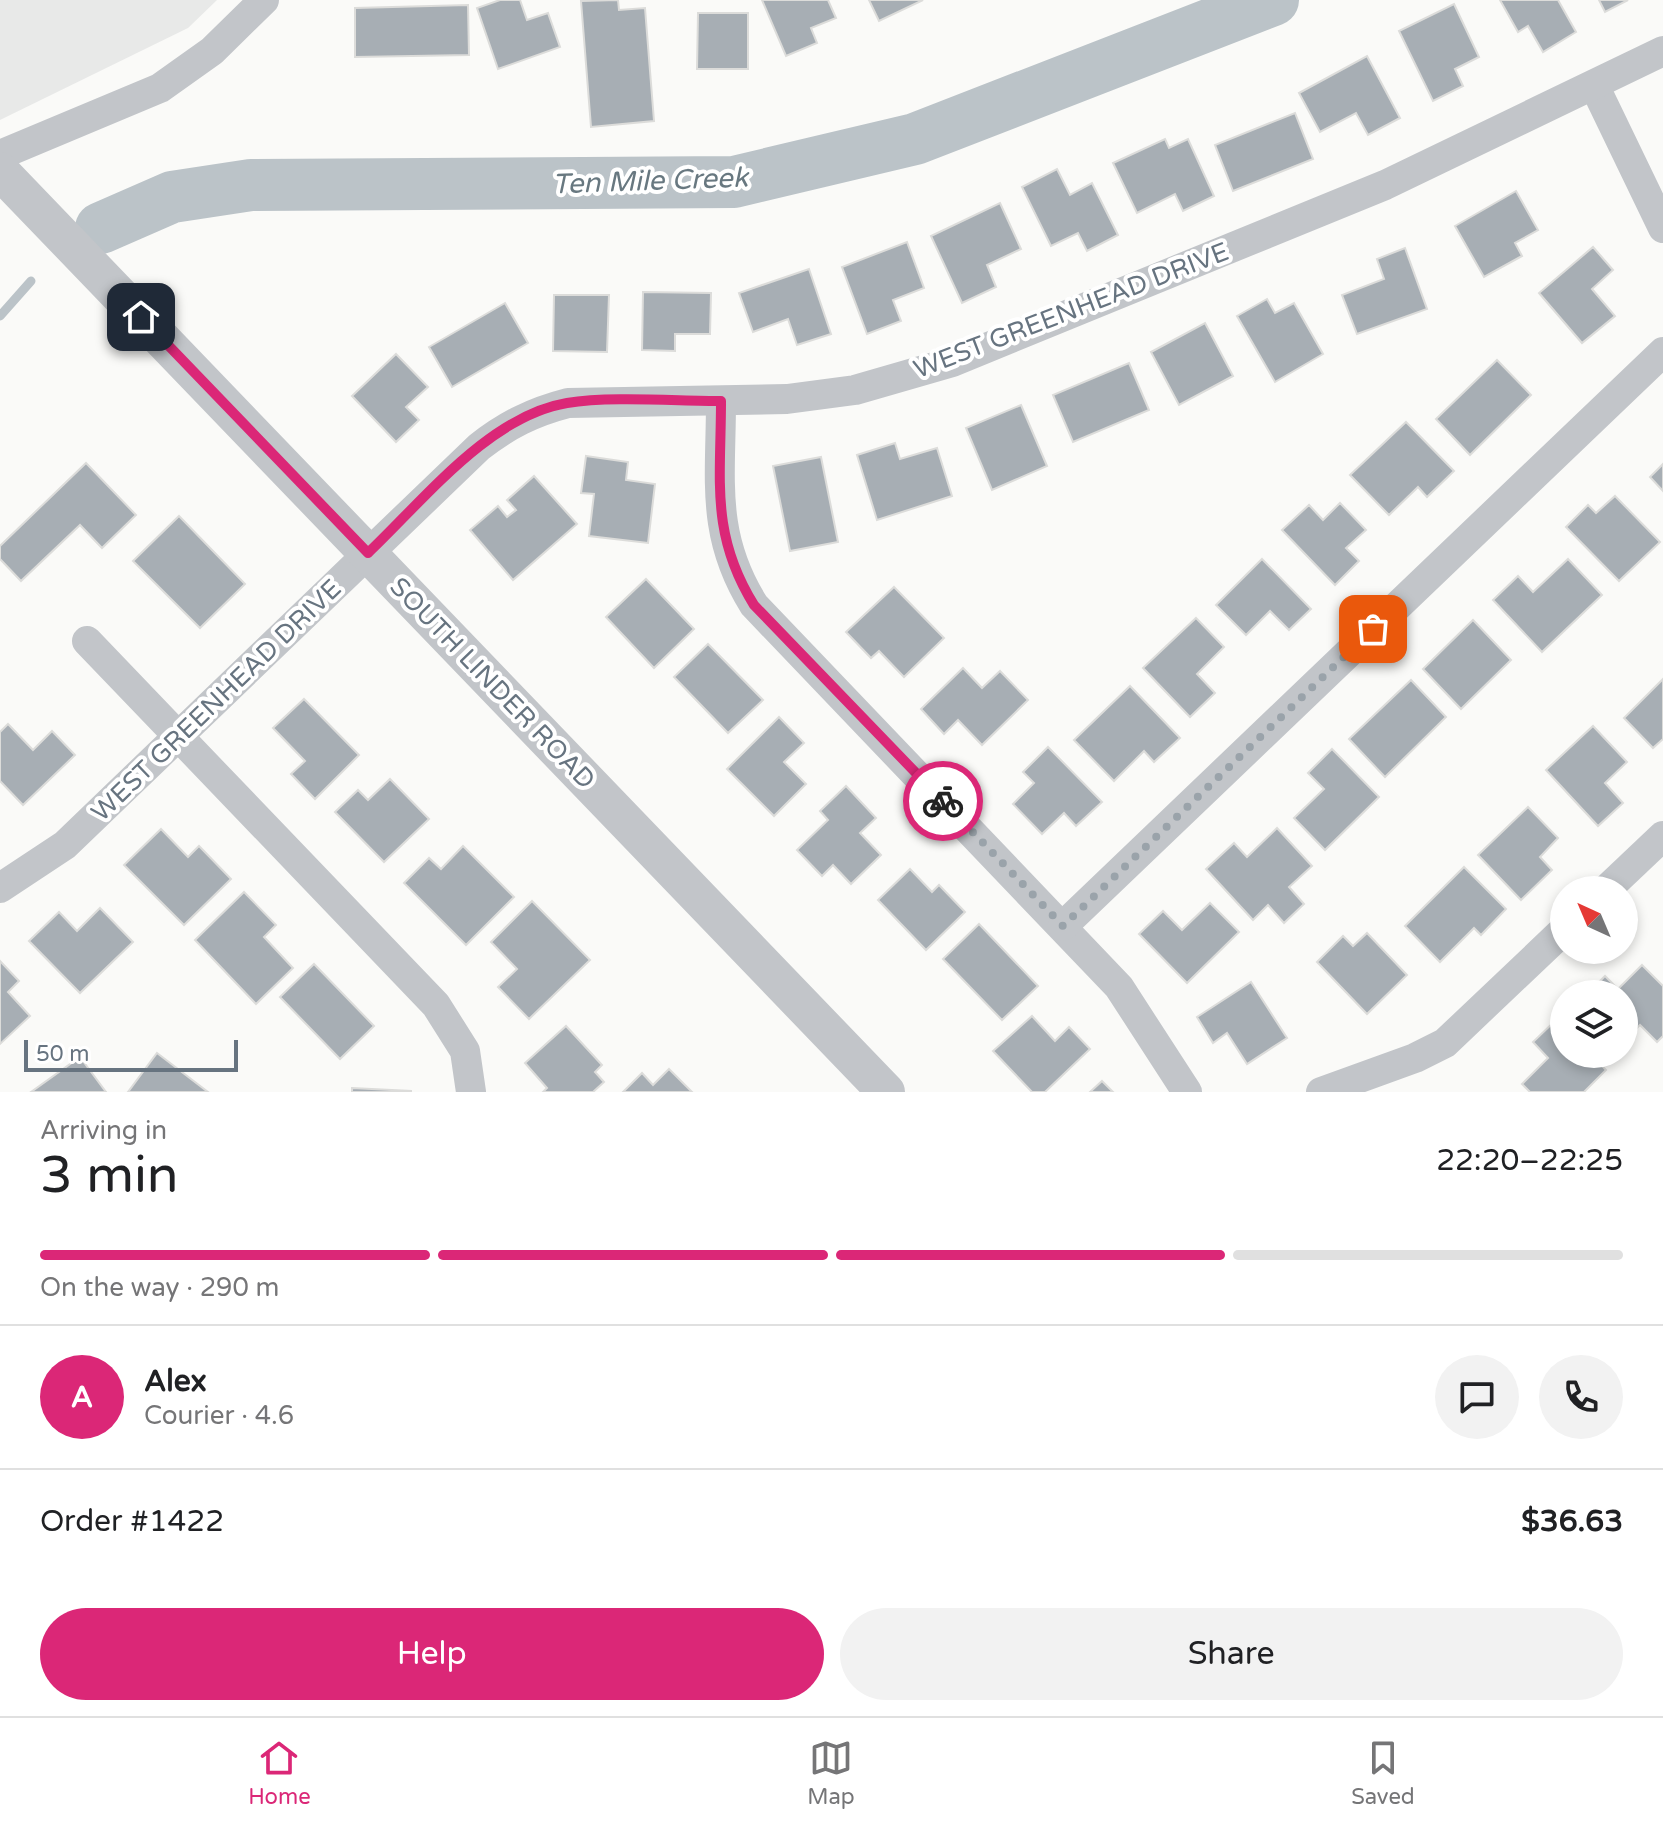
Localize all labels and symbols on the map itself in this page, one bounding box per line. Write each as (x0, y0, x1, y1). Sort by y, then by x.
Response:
water label: Ten Mile Creek (552, 161, 750, 201)
street label: WEST GREENHEAD DRIVE (909, 236, 1233, 385)
pin (107, 283, 175, 351)
street label: SOUTH LINDER ROAD (384, 571, 602, 795)
street label: WEST GREENHEAD DRIVE (85, 573, 348, 828)
pin (1339, 595, 1407, 663)
courier (903, 761, 983, 841)
north arrow (1550, 876, 1638, 964)
scale bar (24, 1036, 238, 1072)

